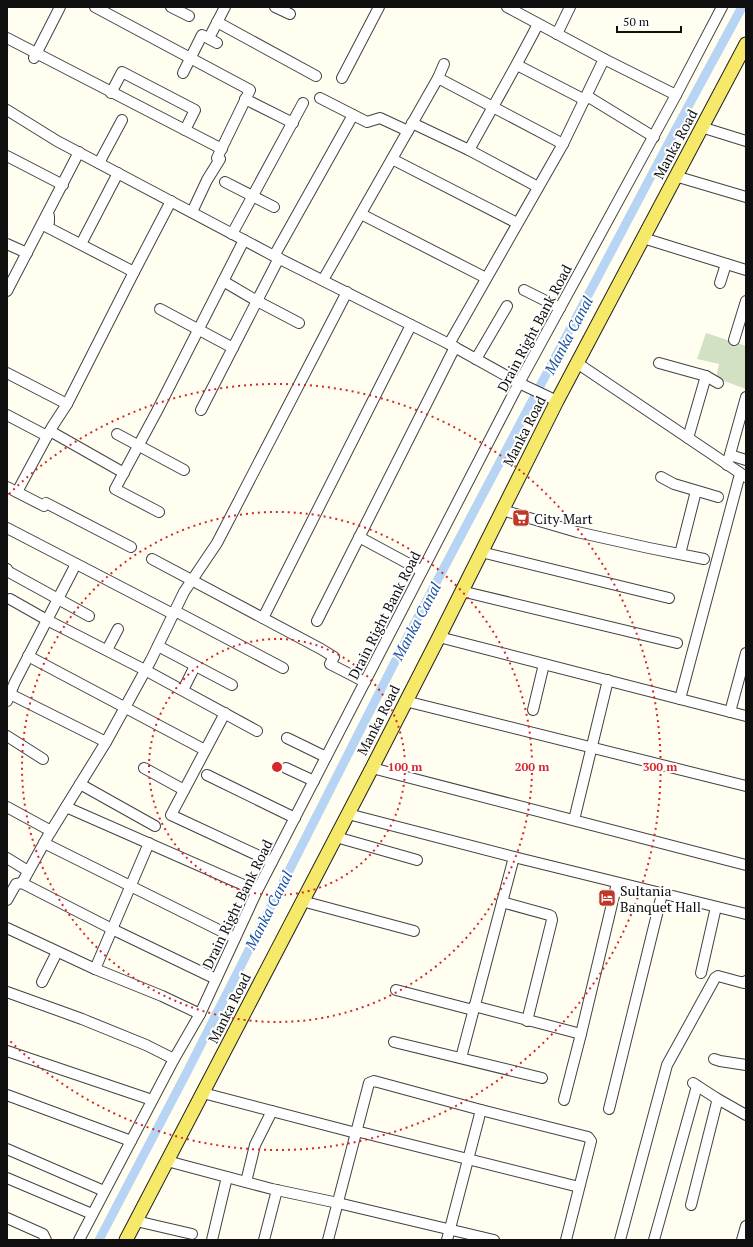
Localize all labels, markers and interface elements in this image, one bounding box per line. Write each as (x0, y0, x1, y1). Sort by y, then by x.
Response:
scale bar (617, 8, 681, 34)
text: 50 m (623, 14, 650, 29)
street label: Manka Road (649, 106, 701, 182)
street label: Drain Right Bank Road (492, 261, 576, 395)
water label: Manka Canal (539, 292, 597, 378)
street label: Manka Road (498, 392, 550, 469)
supermarket icon: City Mart (511, 508, 531, 528)
place label: City Mart (534, 509, 593, 528)
street label: Drain Right Bank Road (343, 547, 425, 682)
water label: Manka Canal (387, 578, 445, 664)
street label: Manka Road (352, 681, 404, 758)
text: 100 m (388, 759, 422, 774)
text: 200 m (515, 759, 549, 774)
text: 300 m (643, 759, 677, 774)
centre of rings (270, 760, 284, 774)
street label: Drain Right Bank Road (197, 836, 277, 972)
water label: Manka Canal (239, 867, 297, 954)
place label: Sultania Banquet Hall (620, 881, 701, 916)
hotel icon: Sultania Banquet Hall (597, 888, 617, 908)
street label: Manka Road (203, 969, 255, 1046)

